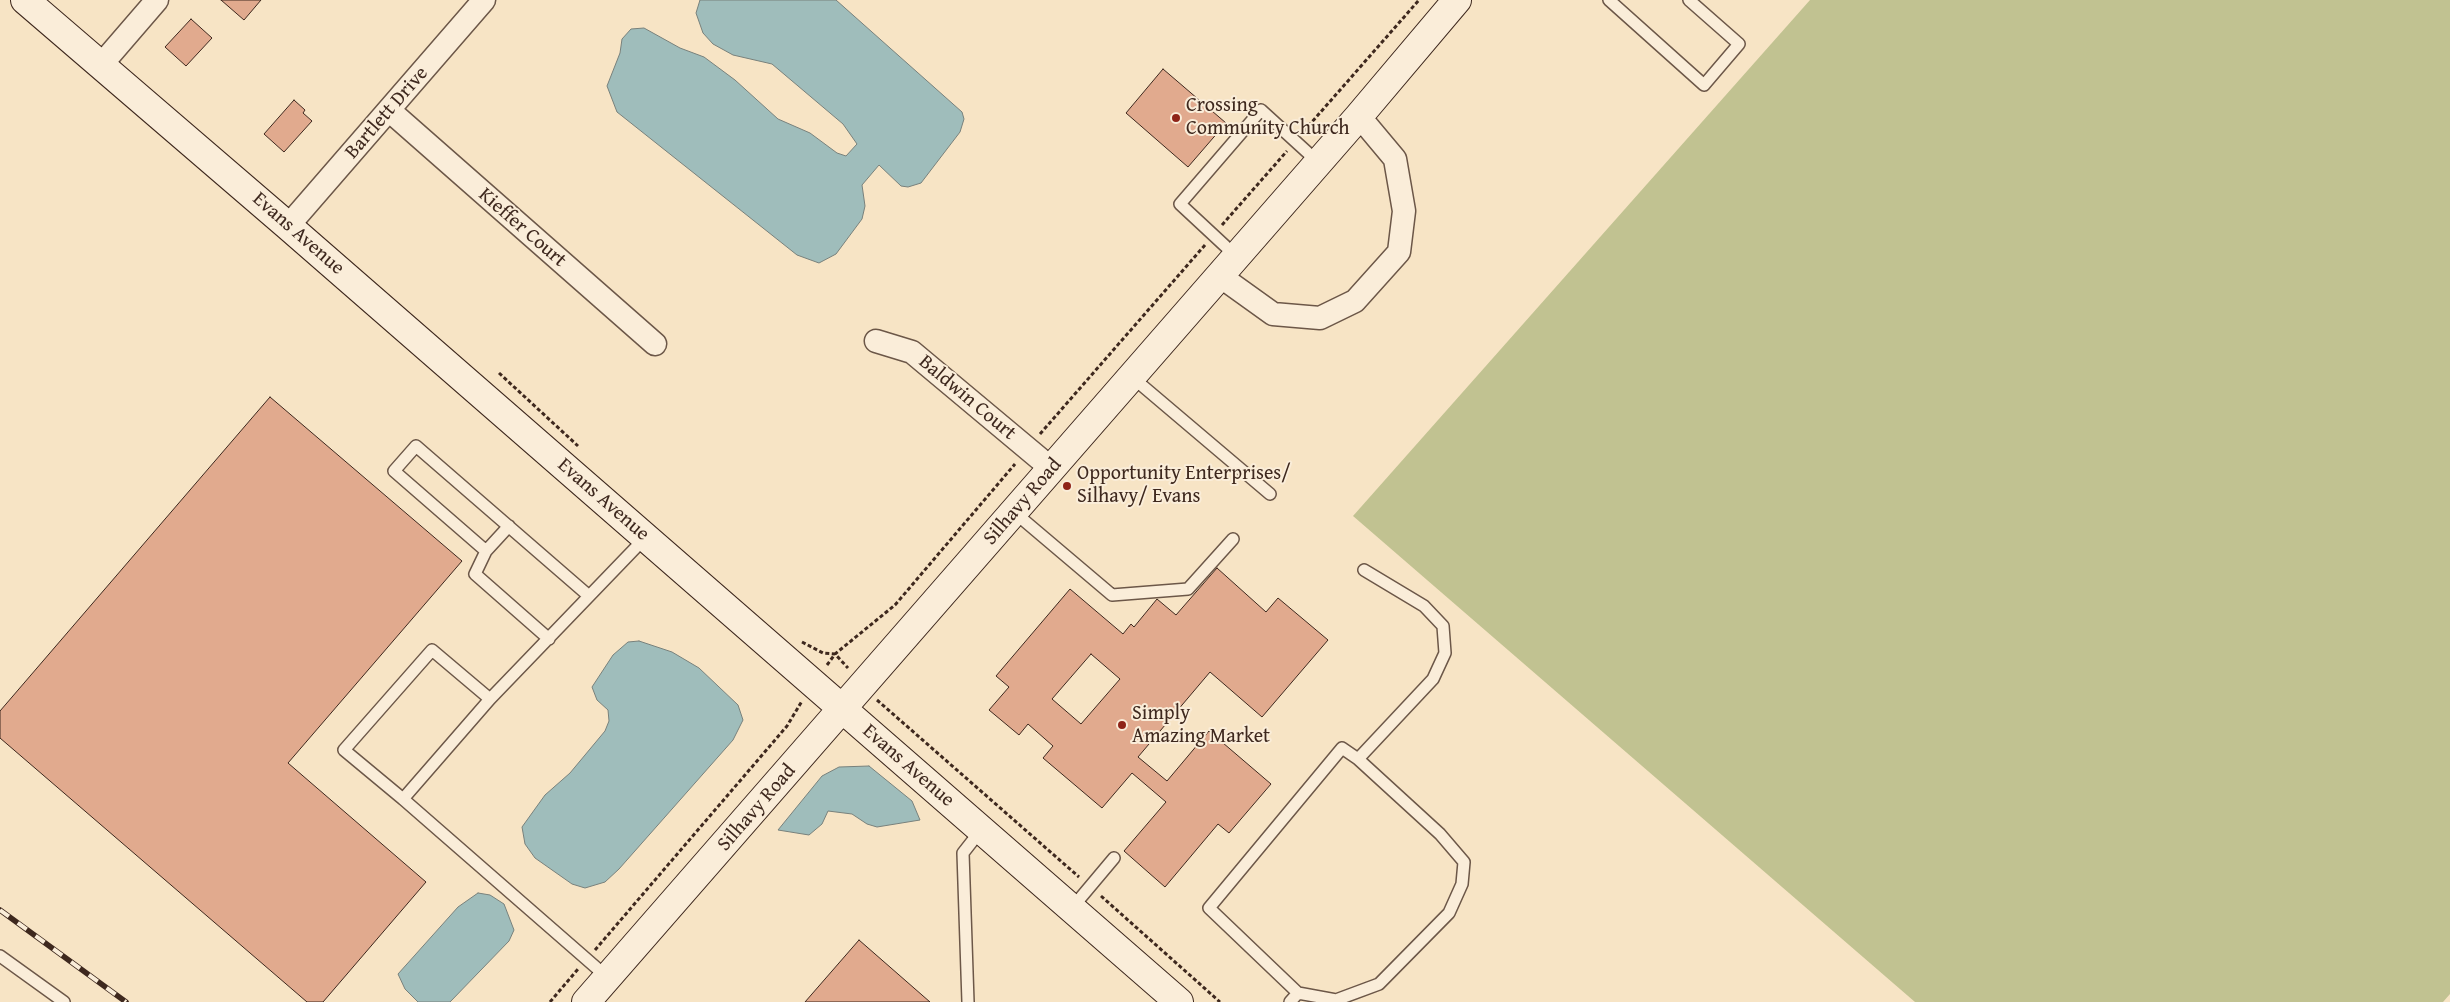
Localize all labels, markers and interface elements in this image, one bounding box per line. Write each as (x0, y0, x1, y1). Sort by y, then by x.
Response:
street label: Bartlett Drive (340, 62, 434, 164)
place label: Crossing Community Church (1186, 94, 1349, 141)
marker: Crossing Community Church (1170, 112, 1182, 124)
street label: Kieffer Court (473, 183, 571, 273)
street label: Evans Avenue (247, 187, 349, 281)
street label: Baldwin Court (913, 350, 1021, 446)
street label: Evans Avenue (552, 453, 654, 547)
street label: Silhavy Road (979, 454, 1067, 550)
place label: Opportunity Enterprises/ Silhavy/ Evans (1077, 462, 1291, 509)
marker: Opportunity Enterprises/ Silhavy/ Evans (1061, 480, 1073, 492)
place label: Simply Amazing Market (1132, 702, 1270, 749)
street label: Evans Avenue (857, 719, 959, 813)
marker: Simply Amazing Market (1116, 719, 1128, 731)
street label: Silhavy Road (713, 760, 801, 856)

